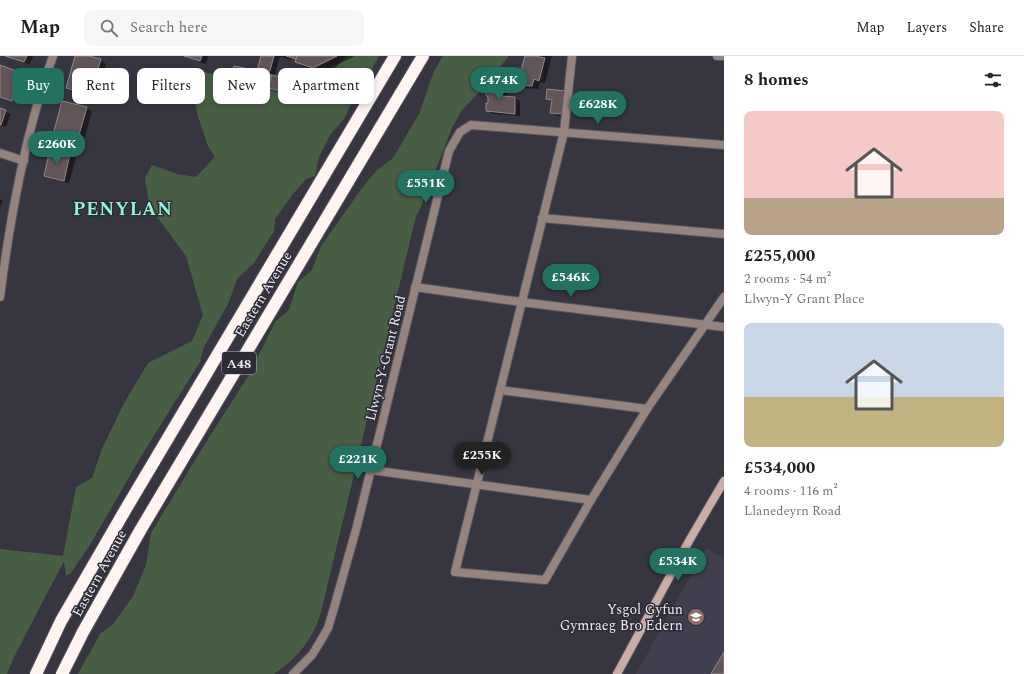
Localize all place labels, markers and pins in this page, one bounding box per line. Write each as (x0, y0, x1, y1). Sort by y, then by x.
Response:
pin: £474K (471, 67, 527, 101)
pin: £628K (570, 91, 626, 125)
pin: £260K (29, 131, 85, 165)
pin: £551K (398, 170, 454, 204)
pin: £546K (543, 264, 599, 298)
pin: £255K (454, 442, 510, 476)
pin: £221K (330, 446, 386, 480)
pin: £534K (650, 548, 706, 582)
place label: Ysgol Gyfun Gymraeg Bro Edern (560, 599, 683, 636)
school or university icon: Ysgol Gyfun Gymraeg Bro Edern (686, 607, 706, 627)

